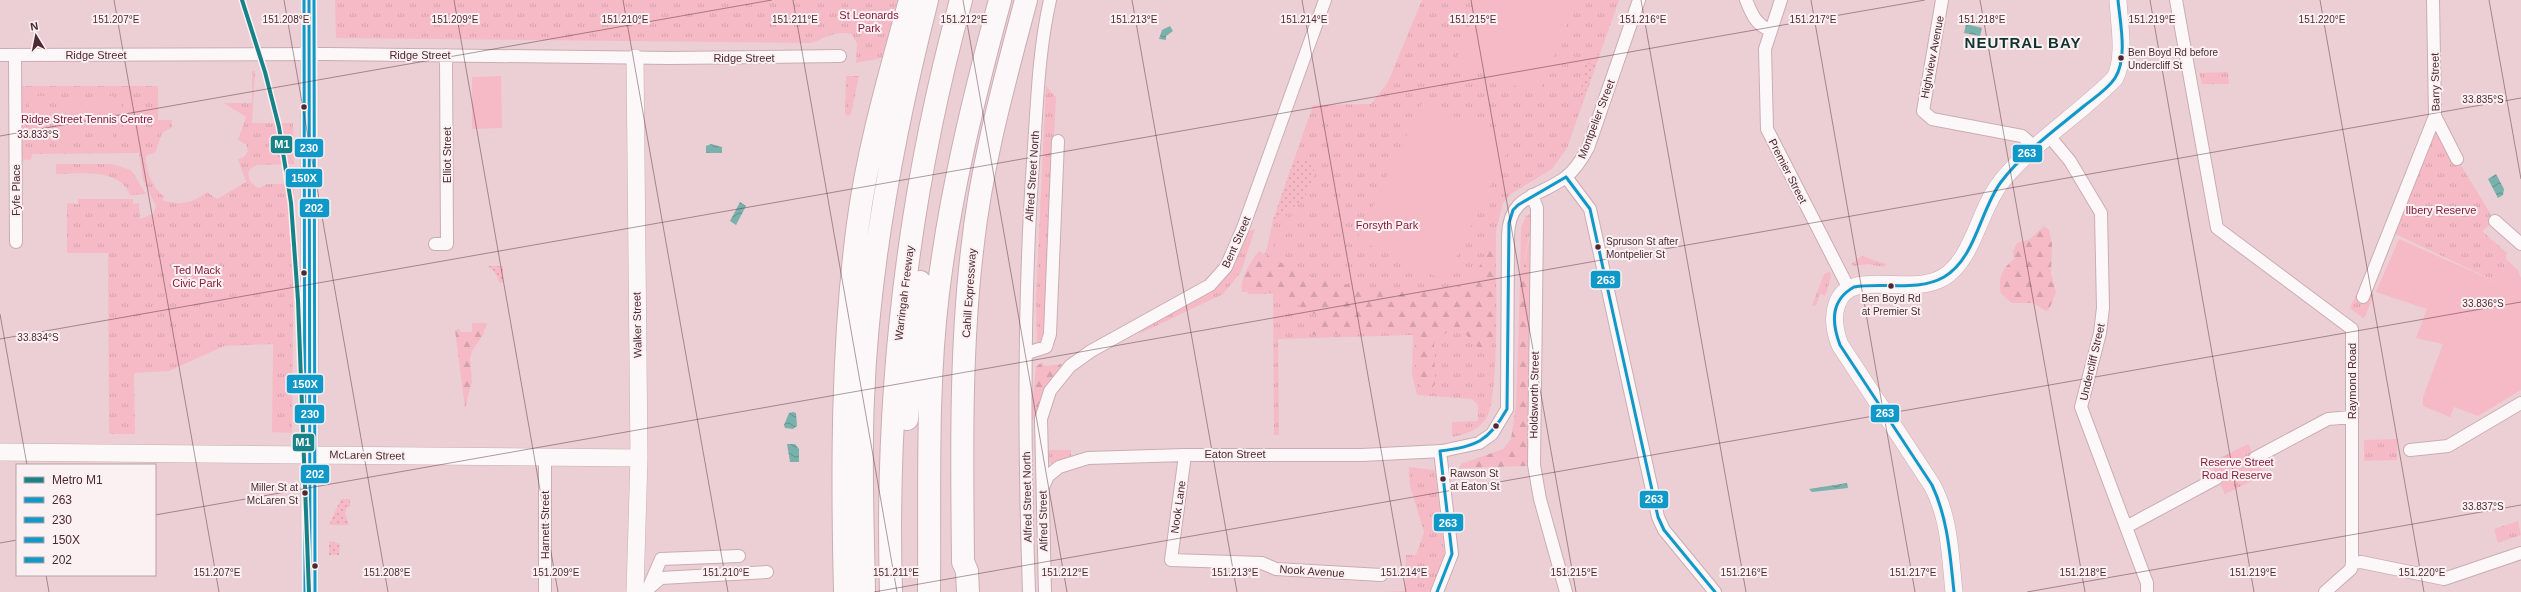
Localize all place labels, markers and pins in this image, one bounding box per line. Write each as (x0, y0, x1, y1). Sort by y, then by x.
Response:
place label: Ben Boyd Rd before Undercliff St (2128, 47, 2218, 71)
marker: Ben Boyd Rd before Undercliff St (2116, 53, 2126, 63)
unlabelled marker (299, 102, 309, 112)
place label: Spruson St after Montpelier St (1606, 236, 1679, 260)
marker: Spruson St after Montpelier St (1593, 242, 1603, 252)
unlabelled marker (299, 268, 309, 278)
marker: Ben Boyd Rd at Premier St (1886, 281, 1896, 291)
place label: Ben Boyd Rd at Premier St (1862, 293, 1920, 317)
unlabelled marker (1491, 421, 1501, 431)
place label: Rawson St at Eaton St (1450, 468, 1500, 492)
marker: Rawson St at Eaton St (1438, 474, 1448, 484)
place label: Miller St at McLaren St (247, 482, 298, 506)
marker: Miller St at McLaren St (300, 488, 310, 498)
unlabelled marker (310, 561, 320, 571)

